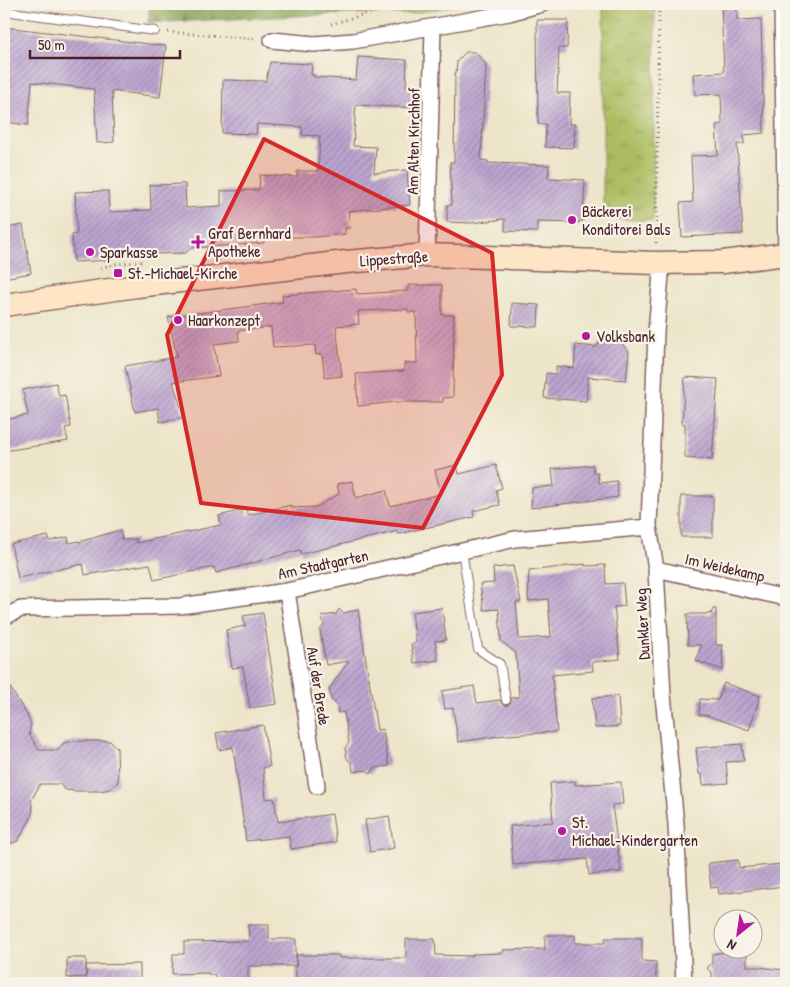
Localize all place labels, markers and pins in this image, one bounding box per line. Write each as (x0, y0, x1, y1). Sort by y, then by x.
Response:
place label: Bäckerei Konditorei Bals (582, 200, 670, 240)
marker: Bäckerei Konditorei Bals (566, 214, 578, 226)
place label: Graf Bernhard Apotheke (208, 222, 291, 262)
marker: Graf Bernhard Apotheke (192, 236, 204, 248)
place label: Sparkasse (100, 241, 159, 263)
marker: Sparkasse (84, 246, 96, 258)
place label: St.-Michael-Kirche (128, 262, 238, 284)
marker: St.-Michael-Kirche (112, 267, 124, 279)
place label: Haarkonzept (188, 309, 261, 331)
marker: Haarkonzept (172, 314, 184, 326)
place label: Volksbank (596, 325, 656, 347)
marker: Volksbank (580, 330, 592, 342)
place label: St. Michael-Kindergarten (572, 811, 698, 851)
marker: St. Michael-Kindergarten (556, 825, 568, 837)

